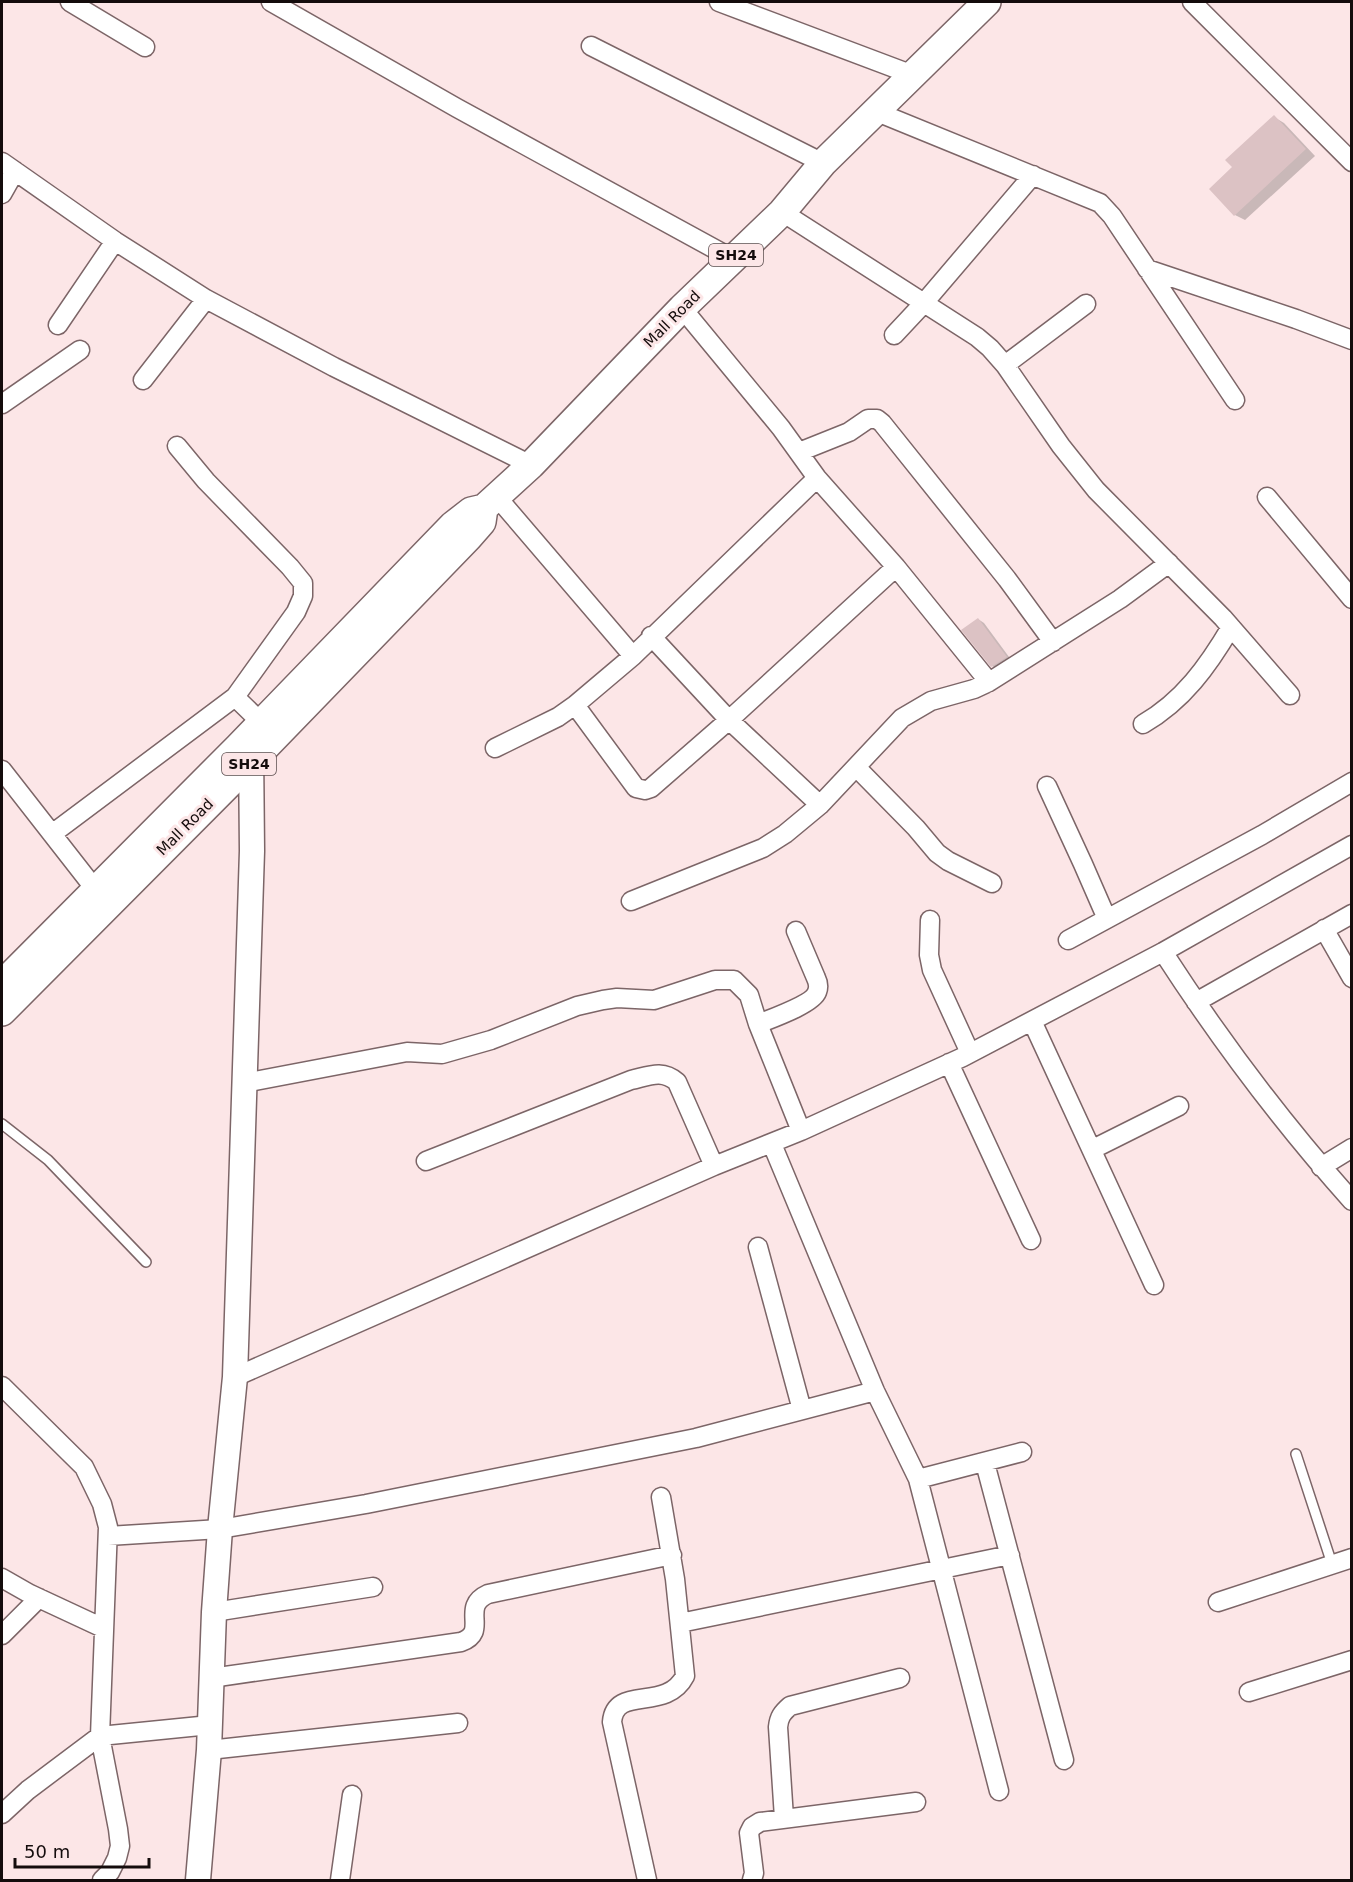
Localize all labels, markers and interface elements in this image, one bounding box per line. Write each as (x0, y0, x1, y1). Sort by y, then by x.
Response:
road number: SH24 (709, 244, 763, 266)
street label: Mall Road (640, 287, 704, 351)
road number: SH24 (222, 753, 276, 775)
street label: Mall Road (153, 795, 217, 859)
scale bar (15, 1831, 148, 1869)
text: 50 m (24, 1841, 70, 1862)

